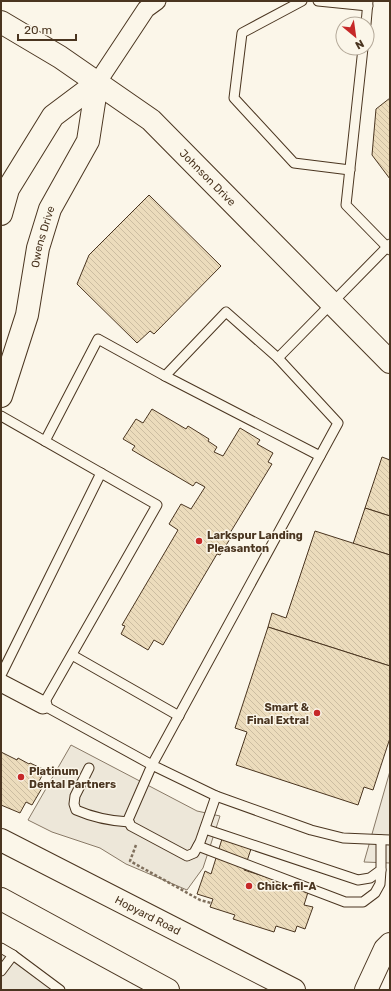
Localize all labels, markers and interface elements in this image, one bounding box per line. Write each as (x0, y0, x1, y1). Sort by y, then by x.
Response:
scale bar (18, 16, 76, 42)
north arrow (335, 16, 375, 56)
text: 20 m (24, 23, 52, 37)
text: N (353, 37, 366, 52)
street label: Johnson Drive (177, 147, 238, 209)
street label: Owens Drive (29, 203, 58, 269)
place label: Larkspur Landing Pleasanton (207, 529, 303, 555)
marker: Larkspur Landing Pleasanton (194, 536, 204, 546)
place label: Smart & Final Extra! (247, 701, 309, 727)
marker: Smart & Final Extra! (312, 708, 322, 718)
place label: Platinum Dental Partners (29, 765, 116, 791)
marker: Platinum Dental Partners (16, 772, 26, 782)
place label: Chick-fil-A (257, 880, 316, 893)
marker: Chick-fil-A (244, 881, 254, 891)
street label: Hopyard Road (113, 893, 183, 938)

